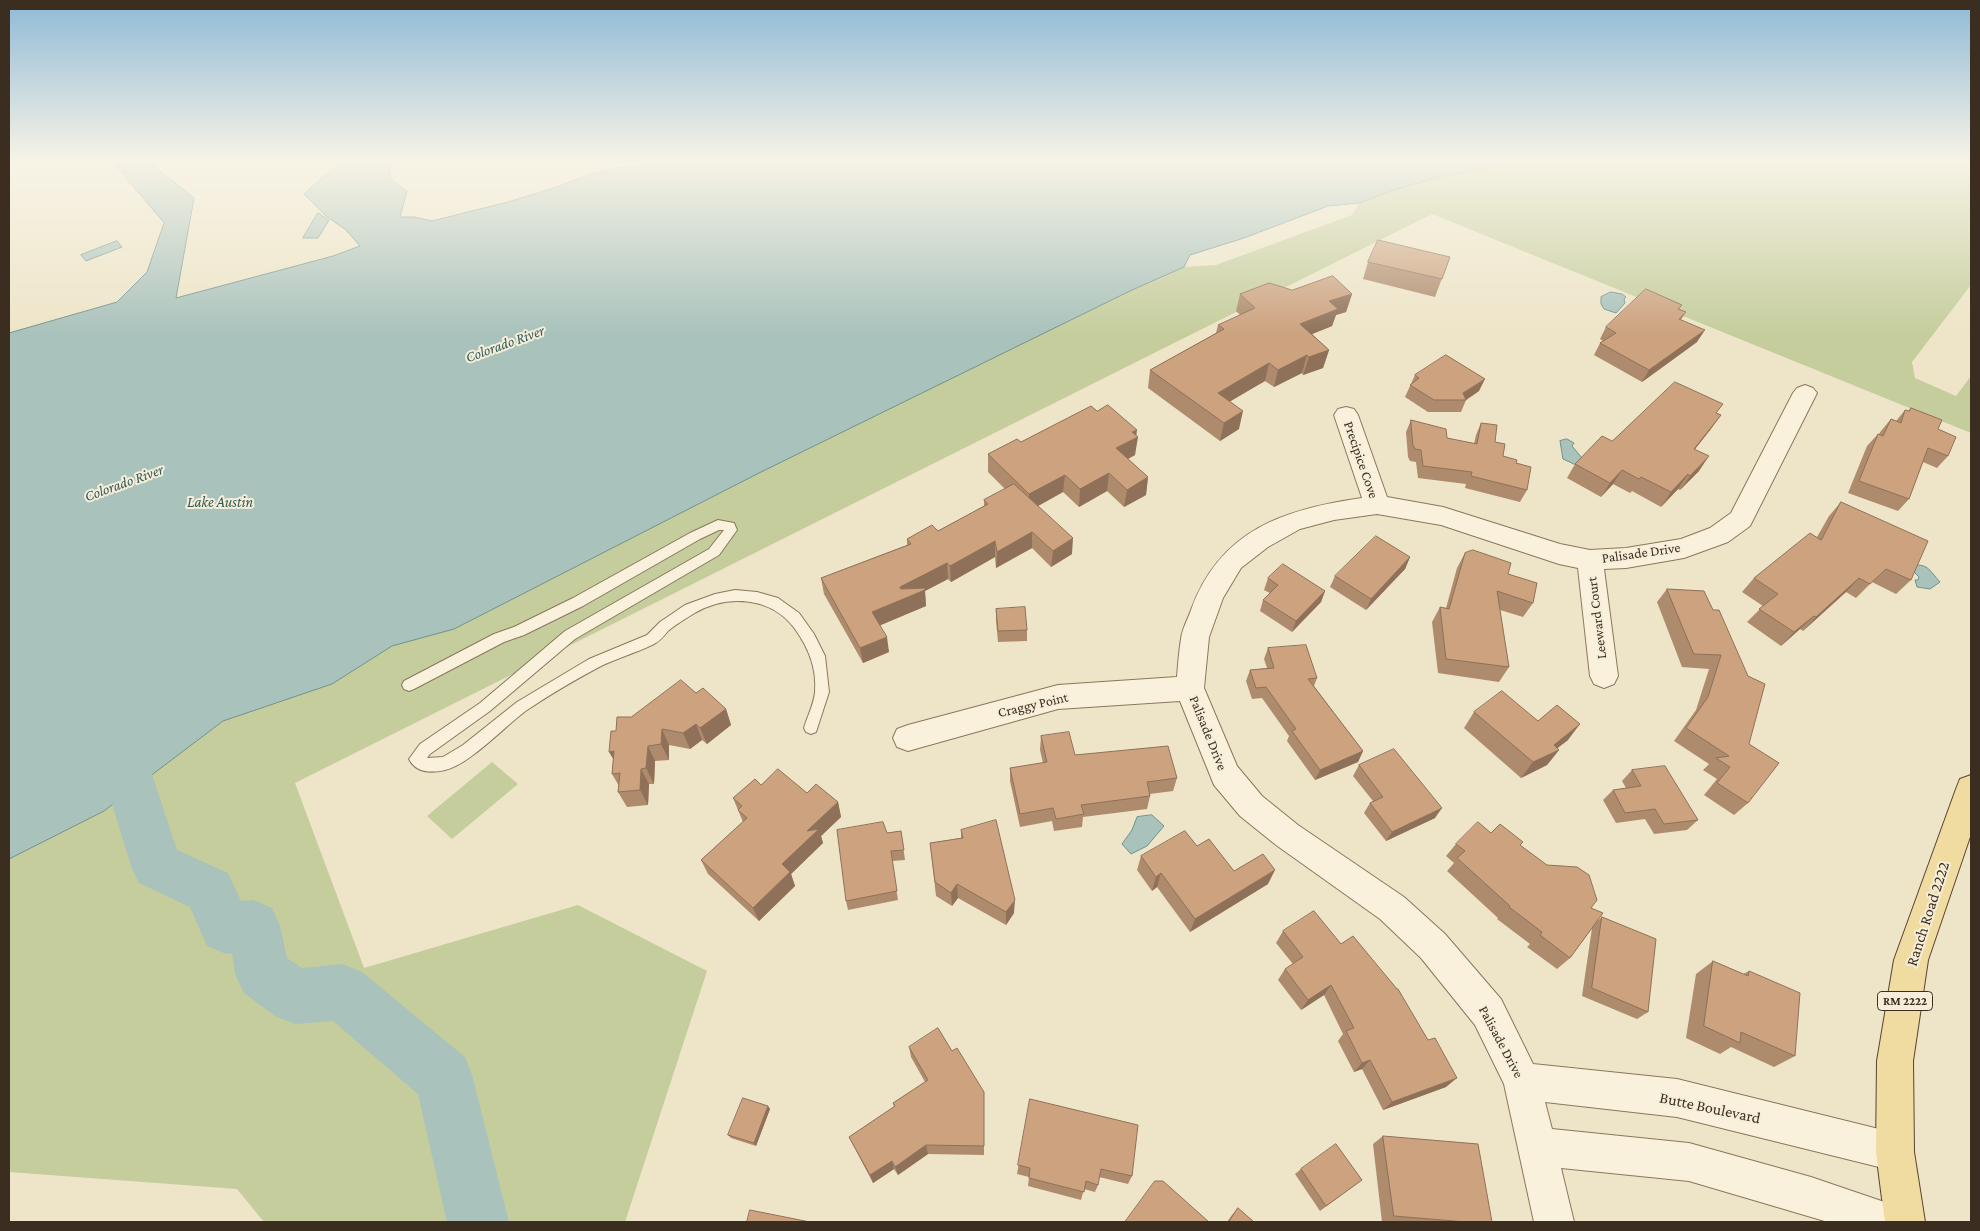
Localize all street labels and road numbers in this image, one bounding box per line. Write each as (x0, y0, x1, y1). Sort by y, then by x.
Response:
street label: Precipice Cove (1340, 419, 1382, 501)
street label: Palisade Drive (1601, 539, 1681, 567)
street label: Leeward Court (1584, 576, 1610, 660)
street label: Craggy Point (996, 689, 1070, 721)
street label: Palisade Drive (1185, 693, 1231, 773)
street label: Ranch Road 2222 (1902, 859, 1954, 969)
road number: RM 2222 (1878, 991, 1932, 1010)
street label: Palisade Drive (1475, 1003, 1527, 1081)
street label: Butte Boulevard (1658, 1088, 1762, 1128)

